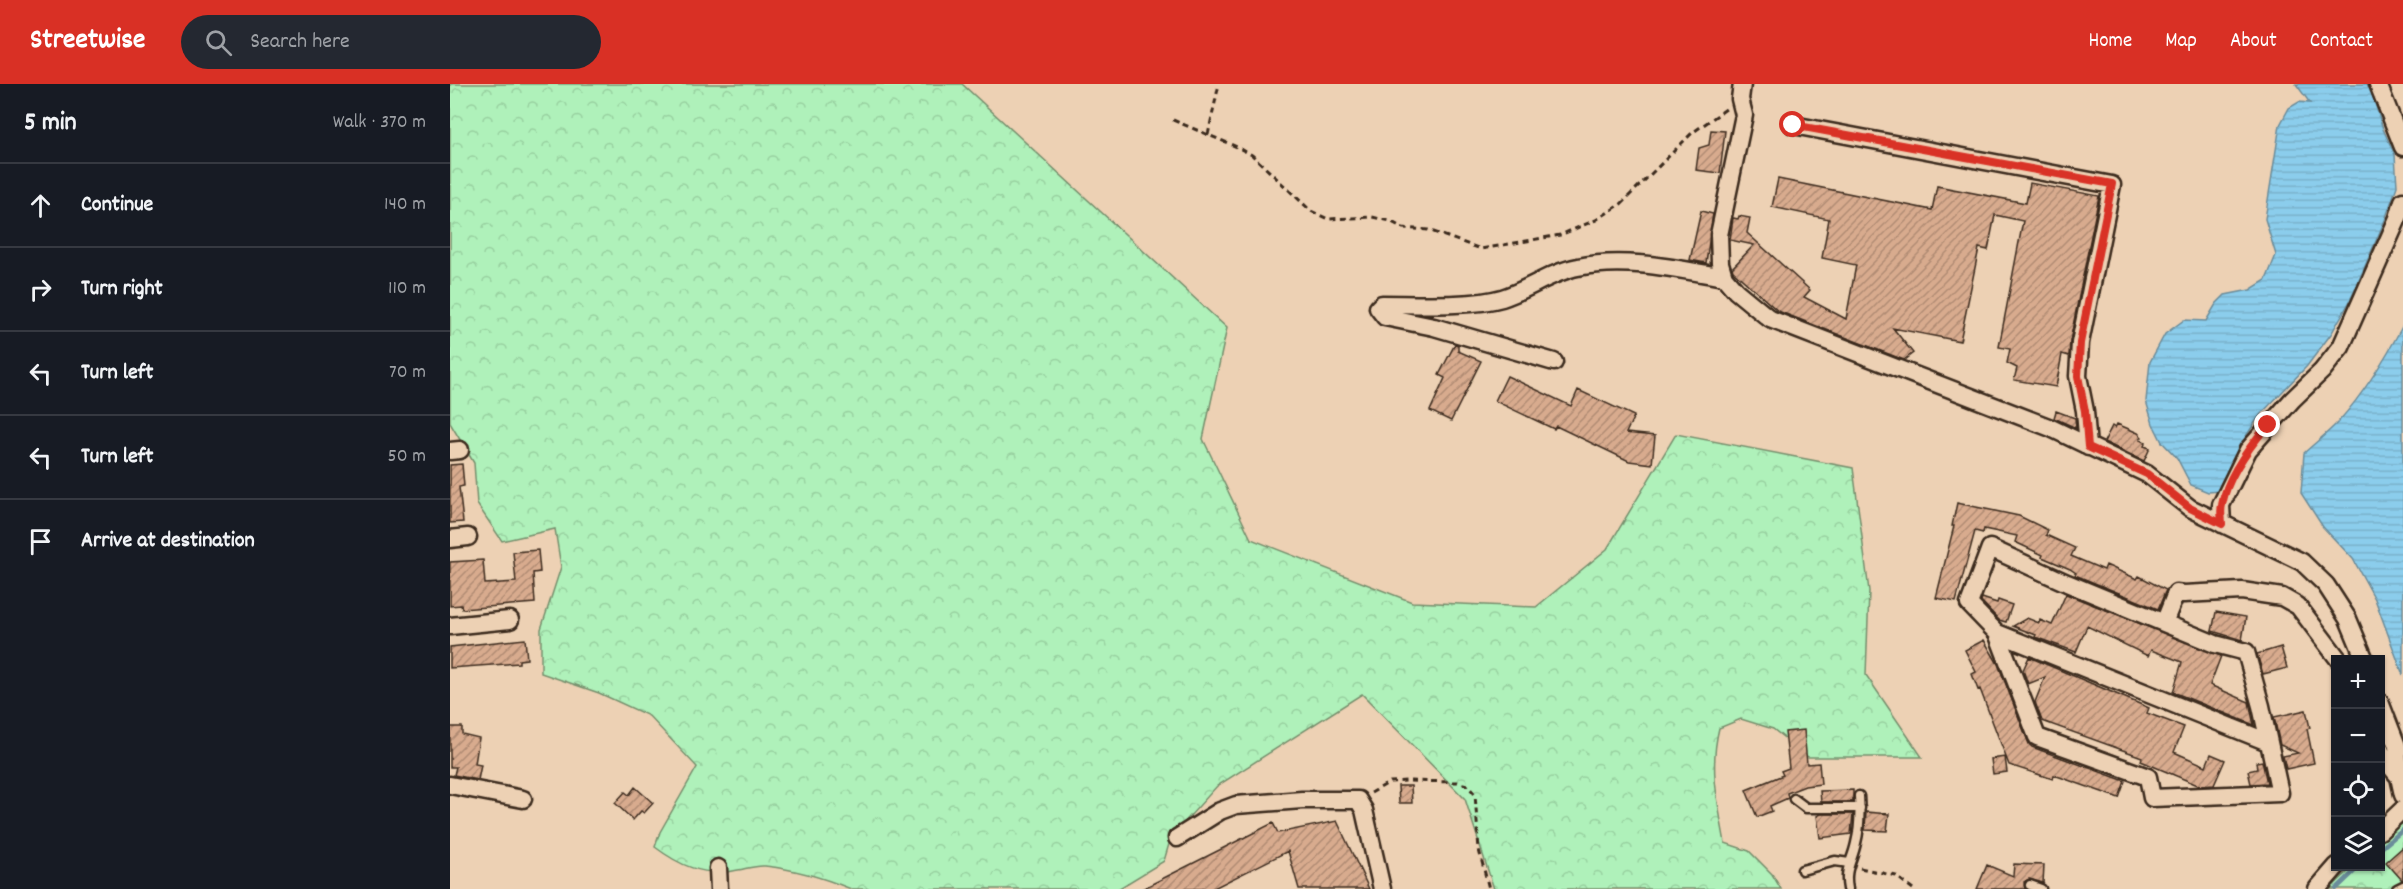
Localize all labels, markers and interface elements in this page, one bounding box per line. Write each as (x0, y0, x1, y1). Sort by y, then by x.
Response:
search box (181, 15, 601, 69)
text: Streetwise (30, 22, 145, 62)
icon: search (202, 26, 235, 59)
text: Search here (250, 27, 350, 58)
text: Home (2088, 27, 2132, 57)
text: Map (2165, 27, 2197, 57)
text: About (2230, 27, 2277, 57)
text: Contact (2310, 27, 2373, 57)
text: 5 min (24, 105, 77, 142)
text: Walk · 370 m (333, 109, 426, 137)
route start (1779, 111, 1805, 137)
icon: ahead (24, 189, 57, 222)
text: Continue (81, 190, 153, 221)
text: 140 m (384, 191, 426, 219)
icon: right (24, 273, 57, 306)
text: Turn right (81, 274, 163, 305)
text: 110 m (388, 275, 426, 303)
icon: left (24, 357, 57, 390)
text: Turn left (81, 358, 153, 389)
text: 70 m (389, 359, 426, 387)
route end (2254, 411, 2280, 437)
icon: left (24, 441, 57, 474)
text: Turn left (81, 442, 153, 473)
text: 50 m (388, 443, 426, 471)
icon: arrive (24, 525, 57, 558)
text: Arrive at destination (81, 526, 255, 557)
map controls (2331, 655, 2385, 871)
button: + (2331, 655, 2385, 709)
button: − (2331, 709, 2385, 763)
button: locate (2331, 763, 2385, 817)
button: layers (2331, 817, 2385, 871)

